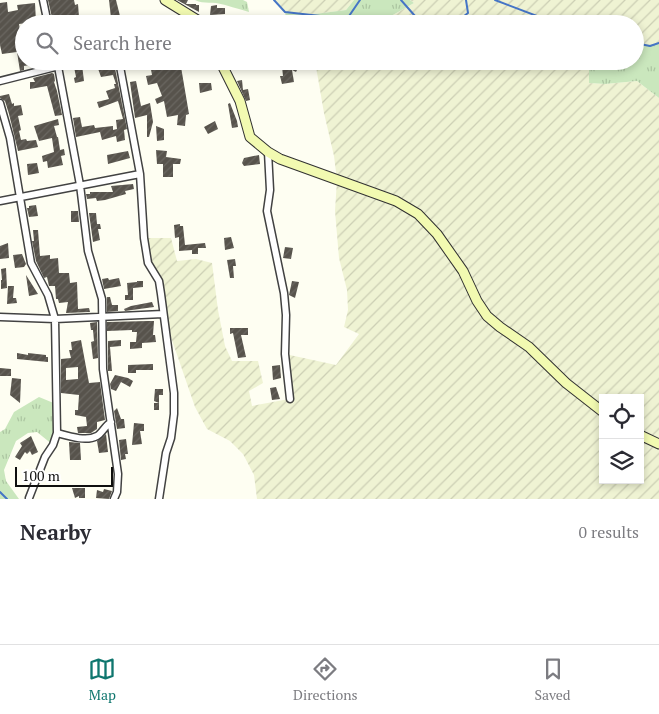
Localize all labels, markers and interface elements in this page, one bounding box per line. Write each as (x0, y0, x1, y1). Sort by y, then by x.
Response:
search box (15, 15, 644, 70)
icon: search (33, 29, 61, 57)
text: Search here (73, 30, 172, 55)
map controls (599, 394, 644, 484)
button: locate (599, 394, 644, 439)
button: layers (599, 439, 644, 484)
scale bar (15, 464, 112, 487)
text: 100 m (22, 466, 60, 485)
text: Nearby (20, 518, 91, 546)
text: 0 results (579, 521, 639, 543)
tab: Map (88, 655, 116, 704)
tab: Directions (293, 655, 358, 704)
tab: Saved (534, 655, 571, 704)

